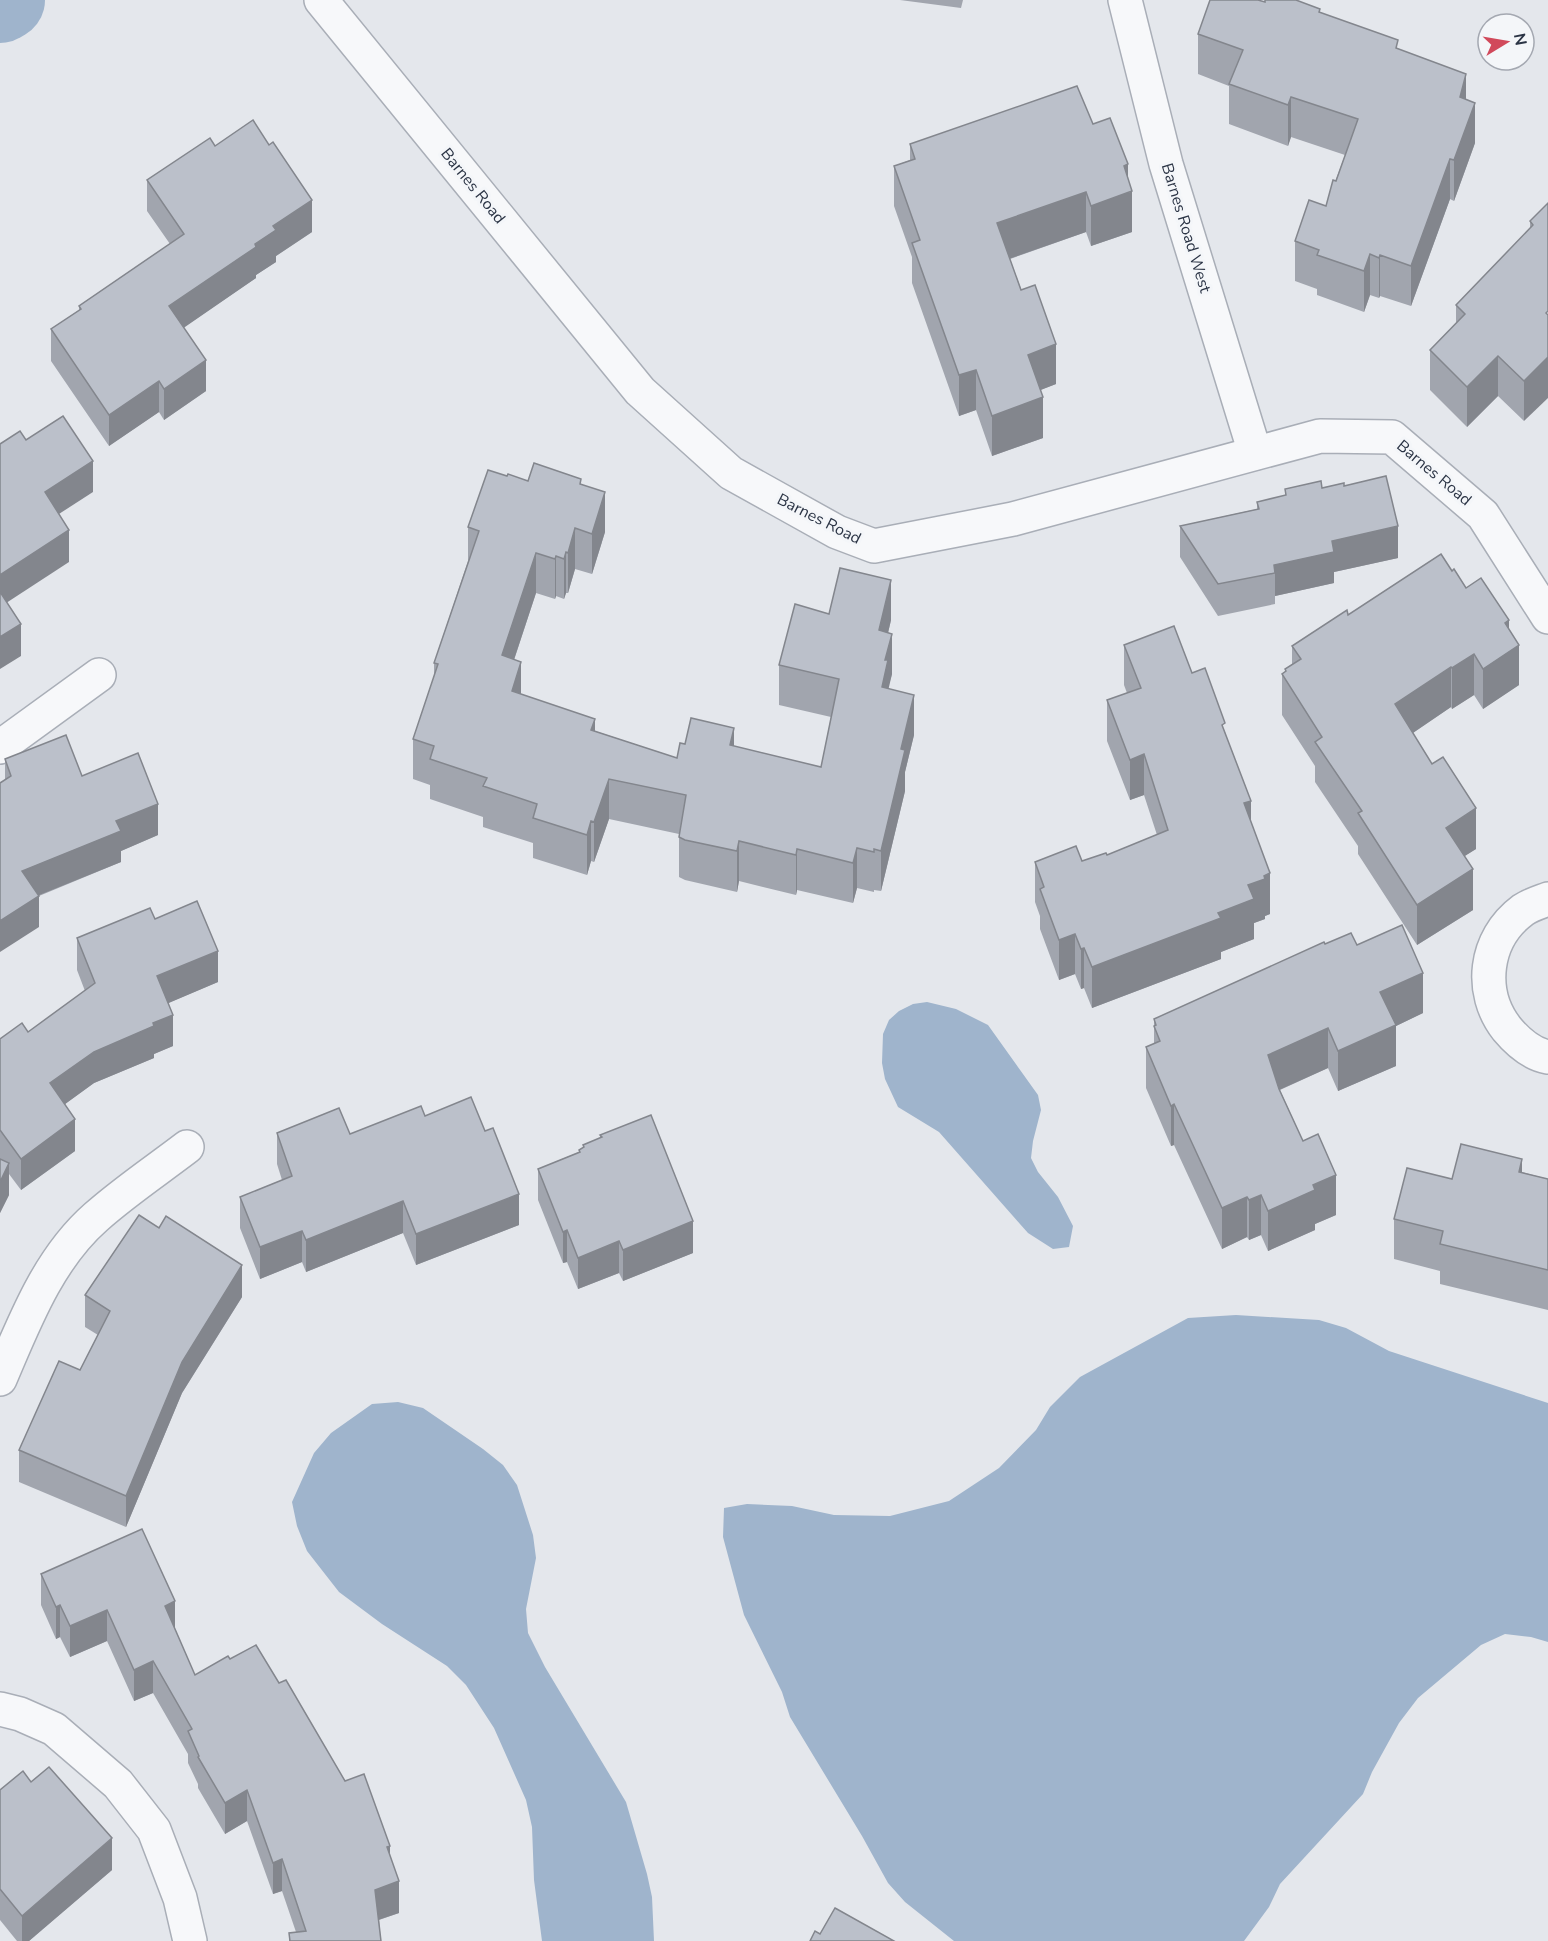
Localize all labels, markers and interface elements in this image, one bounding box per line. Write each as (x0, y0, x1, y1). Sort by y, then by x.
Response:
north arrow (1476, 12, 1536, 72)
text: N (1508, 31, 1532, 47)
street label: Barnes Road (436, 143, 510, 229)
street label: Barnes Road West (1156, 161, 1216, 296)
street label: Barnes Road (1392, 435, 1476, 511)
street label: Barnes Road (773, 488, 865, 550)

